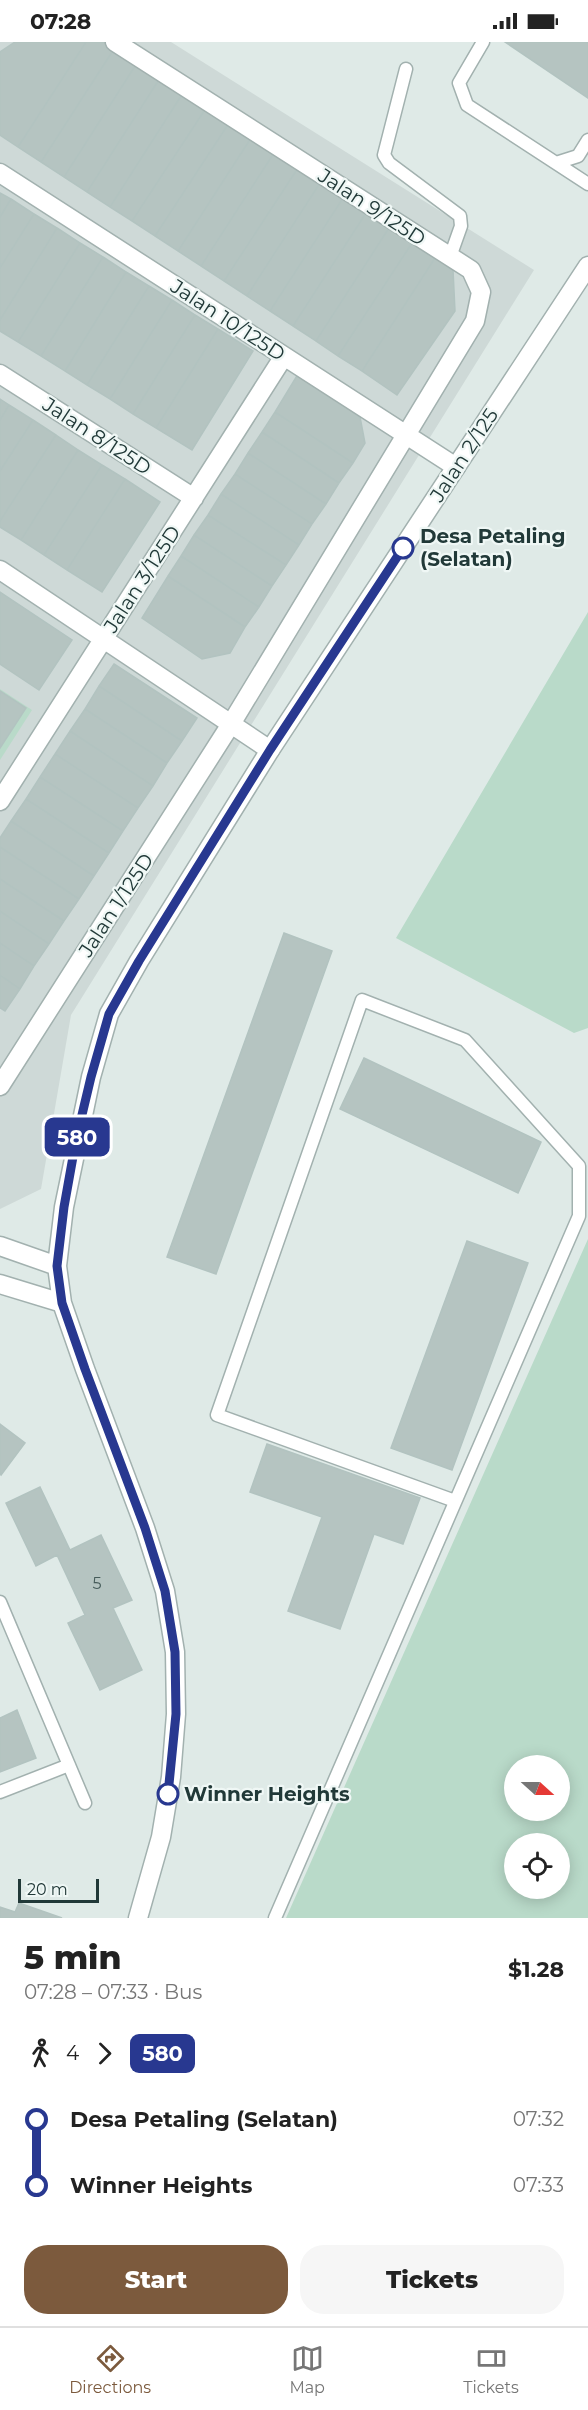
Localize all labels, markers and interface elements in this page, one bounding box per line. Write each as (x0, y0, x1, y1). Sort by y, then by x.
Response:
text: 07:28 (30, 8, 91, 35)
street label: Jalan 9/125D (313, 163, 430, 251)
street label: Jalan 10/125D (165, 274, 290, 366)
street label: Jalan 8/125D (38, 392, 156, 480)
street label: Jalan 2/125 (424, 404, 503, 507)
street label: Jalan 3/125D (98, 521, 185, 638)
place label: Desa Petaling (Selatan) (420, 524, 565, 571)
marker: Desa Petaling (Selatan) (392, 537, 414, 559)
street label: Jalan 1/125D (73, 849, 158, 962)
line badge: 580 (42, 1118, 112, 1156)
text: 580 (57, 1125, 97, 1150)
house number: 5 (92, 1574, 102, 1593)
north arrow (504, 1755, 570, 1821)
map controls (504, 1755, 570, 1899)
place label: Winner Heights (184, 1782, 350, 1806)
marker: Winner Heights (157, 1783, 179, 1805)
button: locate (504, 1833, 570, 1899)
scale bar (18, 1876, 99, 1904)
text: 20 m (27, 1880, 68, 1899)
text: 5 min (24, 1937, 121, 1977)
text: $1.28 (508, 1956, 564, 1983)
text: 07:28 – 07:33 · Bus (24, 1980, 202, 2004)
icon: walk (24, 2037, 57, 2070)
icon: forward (88, 2037, 121, 2070)
text: 4 (66, 2041, 79, 2065)
text: 580 (142, 2041, 183, 2066)
text: Desa Petaling (Selatan) (70, 2106, 338, 2133)
text: 07:32 (513, 2107, 564, 2131)
text: Winner Heights (70, 2172, 252, 2199)
text: 07:33 (513, 2173, 564, 2197)
button: Start (24, 2245, 288, 2314)
button: Tickets (300, 2245, 564, 2314)
tab: Directions (69, 2342, 151, 2397)
tab: Map (289, 2342, 325, 2397)
tab: Tickets (463, 2342, 519, 2397)

